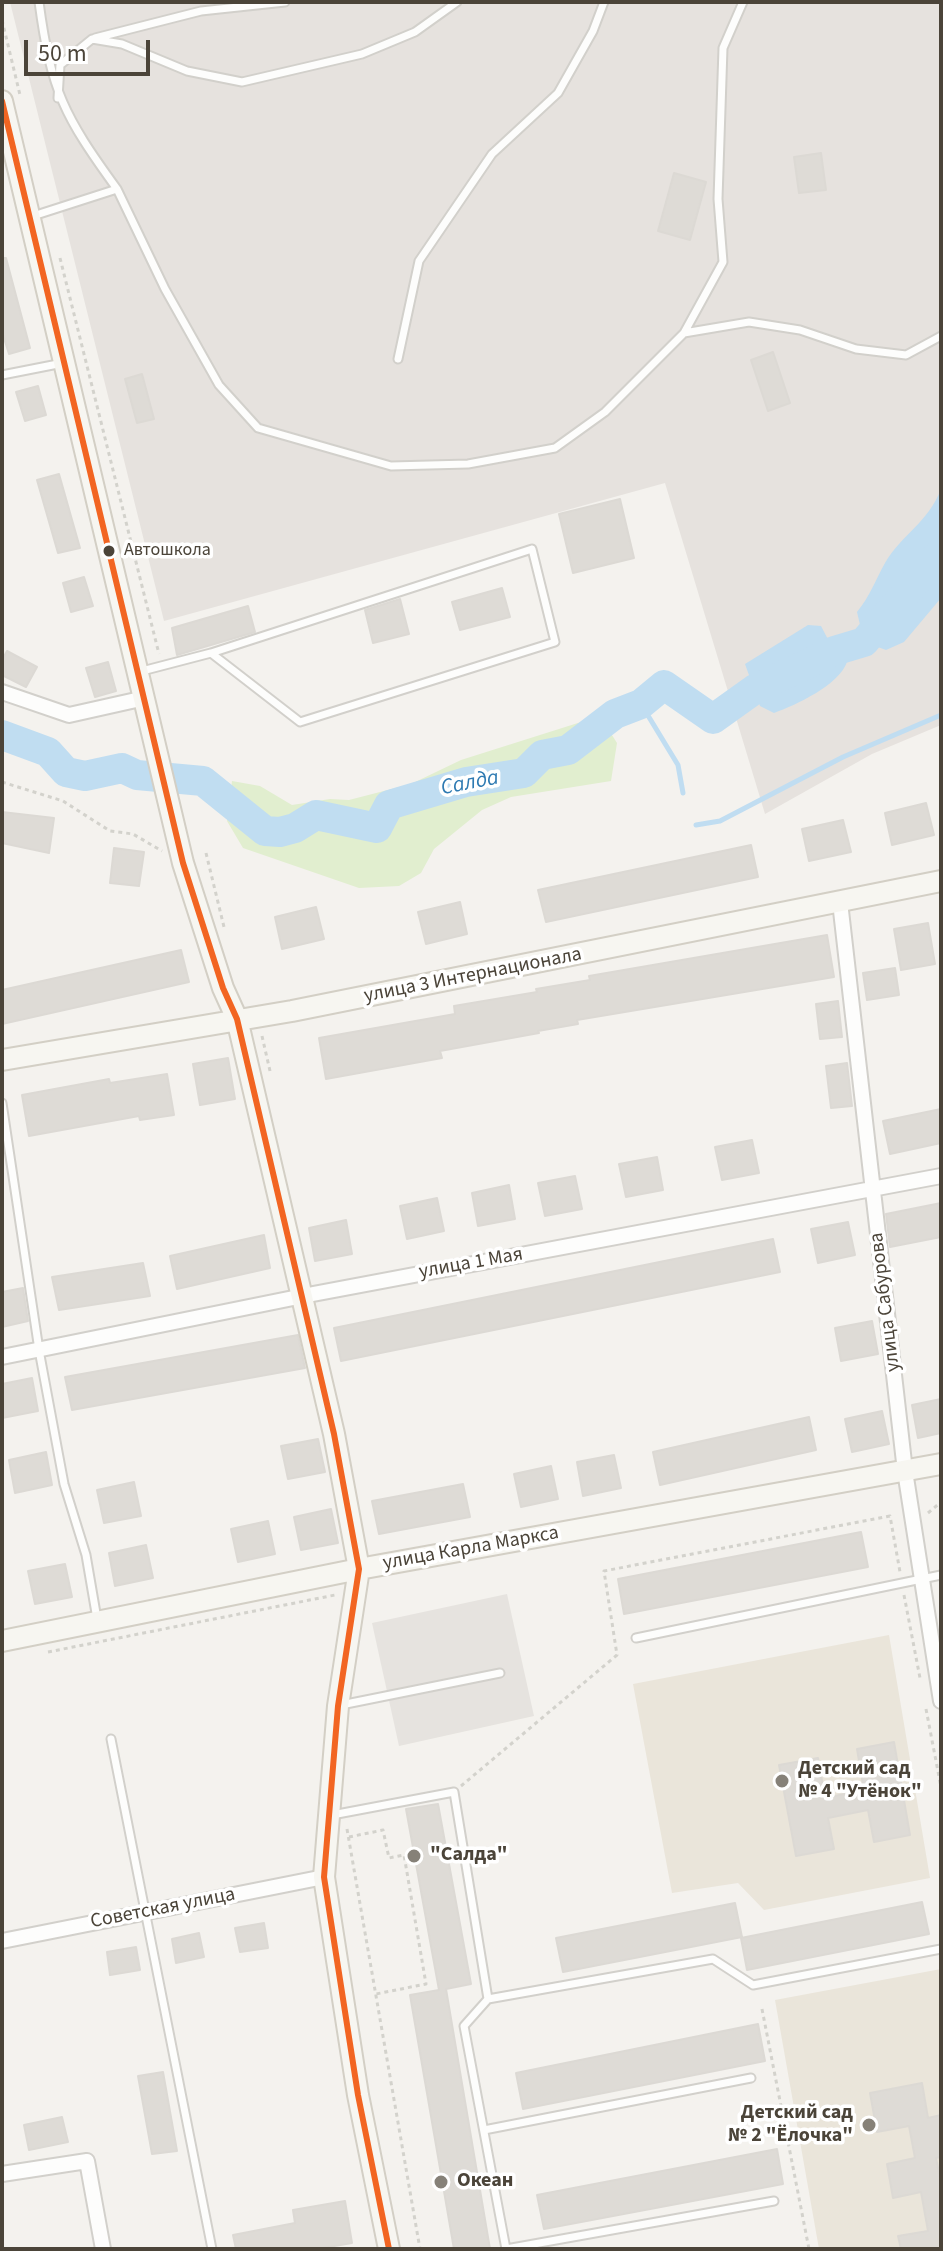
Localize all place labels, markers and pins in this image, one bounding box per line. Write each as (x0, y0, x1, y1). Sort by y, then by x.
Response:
place label: Автошкола (124, 540, 211, 562)
marker: Автошкола (101, 543, 117, 559)
place label: Детский сад № 4 "Утёнок" (798, 1758, 922, 1805)
marker: Детский сад № 4 "Утёнок" (773, 1772, 791, 1790)
place label: "Салда" (430, 1844, 508, 1868)
marker: "Салда" (405, 1847, 423, 1865)
place label: Детский сад № 2 "Ёлочка" (728, 2102, 853, 2149)
marker: Детский сад № 2 "Ёлочка" (860, 2116, 878, 2134)
place label: Океан (457, 2170, 513, 2194)
marker: Океан (432, 2173, 450, 2191)

